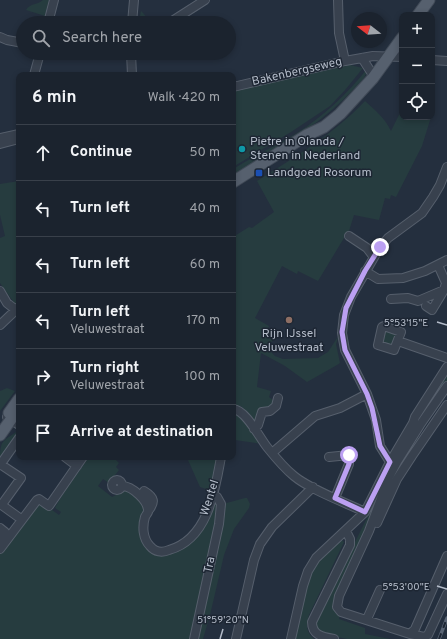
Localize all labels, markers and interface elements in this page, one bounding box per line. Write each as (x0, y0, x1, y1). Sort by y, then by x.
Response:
north arrow (351, 12, 387, 48)
map controls (399, 12, 435, 120)
button: + (399, 12, 435, 48)
search box (16, 16, 236, 60)
icon: search (30, 27, 52, 49)
text: Search here (62, 29, 142, 48)
button: − (399, 48, 435, 84)
street label: Bakenbergseweg (250, 54, 344, 90)
button: locate (399, 84, 435, 120)
text: 6 min (32, 87, 76, 109)
text: Walk · 420 m (148, 90, 220, 106)
place label: Pietre in Olanda / Stenen in Nederland (250, 134, 360, 164)
icon: ahead (32, 142, 54, 164)
text: Continue (70, 143, 132, 162)
marker: Pietre in Olanda / Stenen in Nederland (237, 144, 247, 154)
text: 50 m (190, 145, 220, 161)
place label: Landgoed Rosorum (267, 165, 372, 181)
marker: Landgoed Rosorum (254, 168, 264, 178)
icon: left (32, 198, 54, 220)
text: Turn left (70, 199, 130, 218)
text: 40 m (190, 201, 220, 217)
route end (371, 238, 389, 256)
icon: left (32, 254, 54, 276)
text: Turn left (70, 255, 130, 274)
text: 60 m (190, 257, 220, 273)
text: Turn left (70, 303, 130, 322)
icon: left (32, 310, 54, 332)
text: 170 m (186, 313, 220, 329)
marker: Rijn IJssel Veluwestraat (284, 315, 294, 325)
text: 5°53'15"E (384, 317, 428, 330)
text: Veluwestraat (70, 322, 145, 338)
place label: Rijn IJssel Veluwestraat (255, 326, 323, 356)
text: Turn right (70, 359, 139, 378)
icon: right (32, 366, 54, 388)
text: 100 m (184, 369, 220, 385)
text: Veluwestraat (70, 378, 145, 394)
icon: arrive (32, 422, 54, 444)
text: Arrive at destination (70, 423, 213, 442)
route start (340, 446, 358, 464)
street label: Wentel (197, 478, 223, 518)
street label: Tra (200, 555, 220, 575)
text: 5°53'00"E (382, 581, 430, 594)
text: 51°59'20"N (197, 614, 249, 627)

